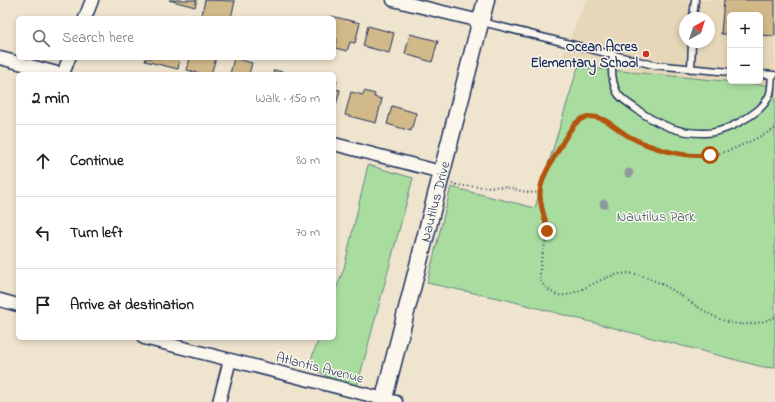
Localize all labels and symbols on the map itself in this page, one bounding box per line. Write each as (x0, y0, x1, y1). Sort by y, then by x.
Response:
north arrow (679, 12, 715, 48)
place label: Ocean Acres Elementary School (531, 37, 639, 76)
marker: Ocean Acres Elementary School (641, 49, 651, 59)
route start (701, 146, 719, 164)
street label: Nautilus Drive (415, 159, 456, 244)
park label: Nautilus Park (617, 207, 696, 228)
route end (538, 222, 556, 240)
street label: Atlantis Avenue (274, 347, 366, 390)

